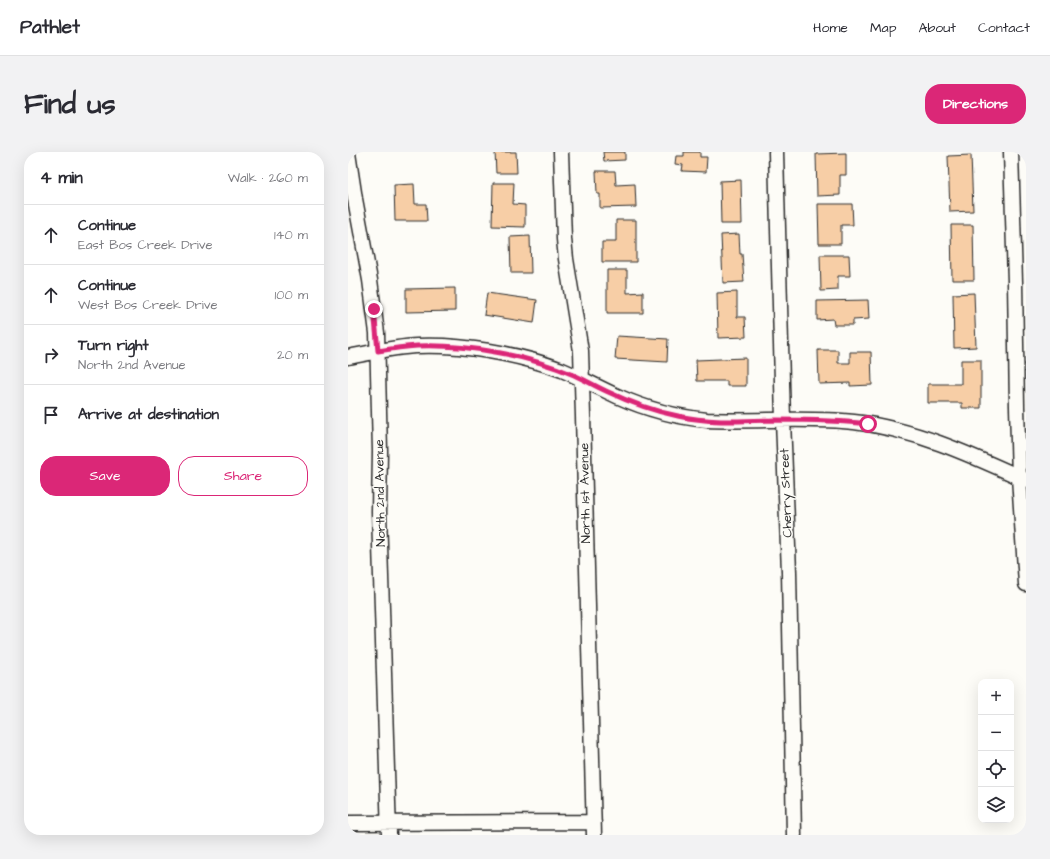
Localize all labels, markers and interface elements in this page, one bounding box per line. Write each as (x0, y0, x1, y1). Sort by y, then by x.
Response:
text: Pathlet (20, 14, 80, 41)
text: Home (813, 18, 848, 38)
text: Map (870, 18, 896, 38)
text: About (918, 18, 956, 38)
text: Contact (978, 18, 1030, 38)
button: Directions (925, 84, 1026, 124)
text: Find us (24, 85, 115, 124)
text: 4 min (40, 166, 83, 190)
text: Walk · 260 m (228, 169, 308, 187)
text: Continue (78, 215, 136, 236)
icon: ahead (40, 224, 62, 246)
text: 140 m (274, 226, 308, 244)
text: East Bos Creek Drive (78, 236, 213, 254)
text: Continue (78, 275, 136, 296)
icon: ahead (40, 284, 62, 306)
text: 100 m (275, 286, 308, 304)
text: West Bos Creek Drive (78, 296, 218, 314)
route end (365, 300, 383, 318)
text: Turn right (78, 335, 149, 356)
icon: right (40, 344, 62, 366)
text: 20 m (277, 346, 308, 364)
text: North 2nd Avenue (78, 356, 186, 374)
icon: arrive (40, 404, 62, 426)
text: Arrive at destination (78, 404, 219, 425)
route start (859, 415, 877, 433)
street label: North 2nd Avenue (370, 439, 390, 547)
street label: North 1st Avenue (575, 443, 595, 543)
street label: Cherry Street (775, 447, 798, 538)
button: Save (40, 456, 170, 496)
button: Share (178, 456, 308, 496)
map controls (978, 679, 1014, 823)
button: + (978, 679, 1014, 715)
button: − (978, 715, 1014, 751)
button: locate (978, 751, 1014, 787)
button: layers (978, 787, 1014, 823)

